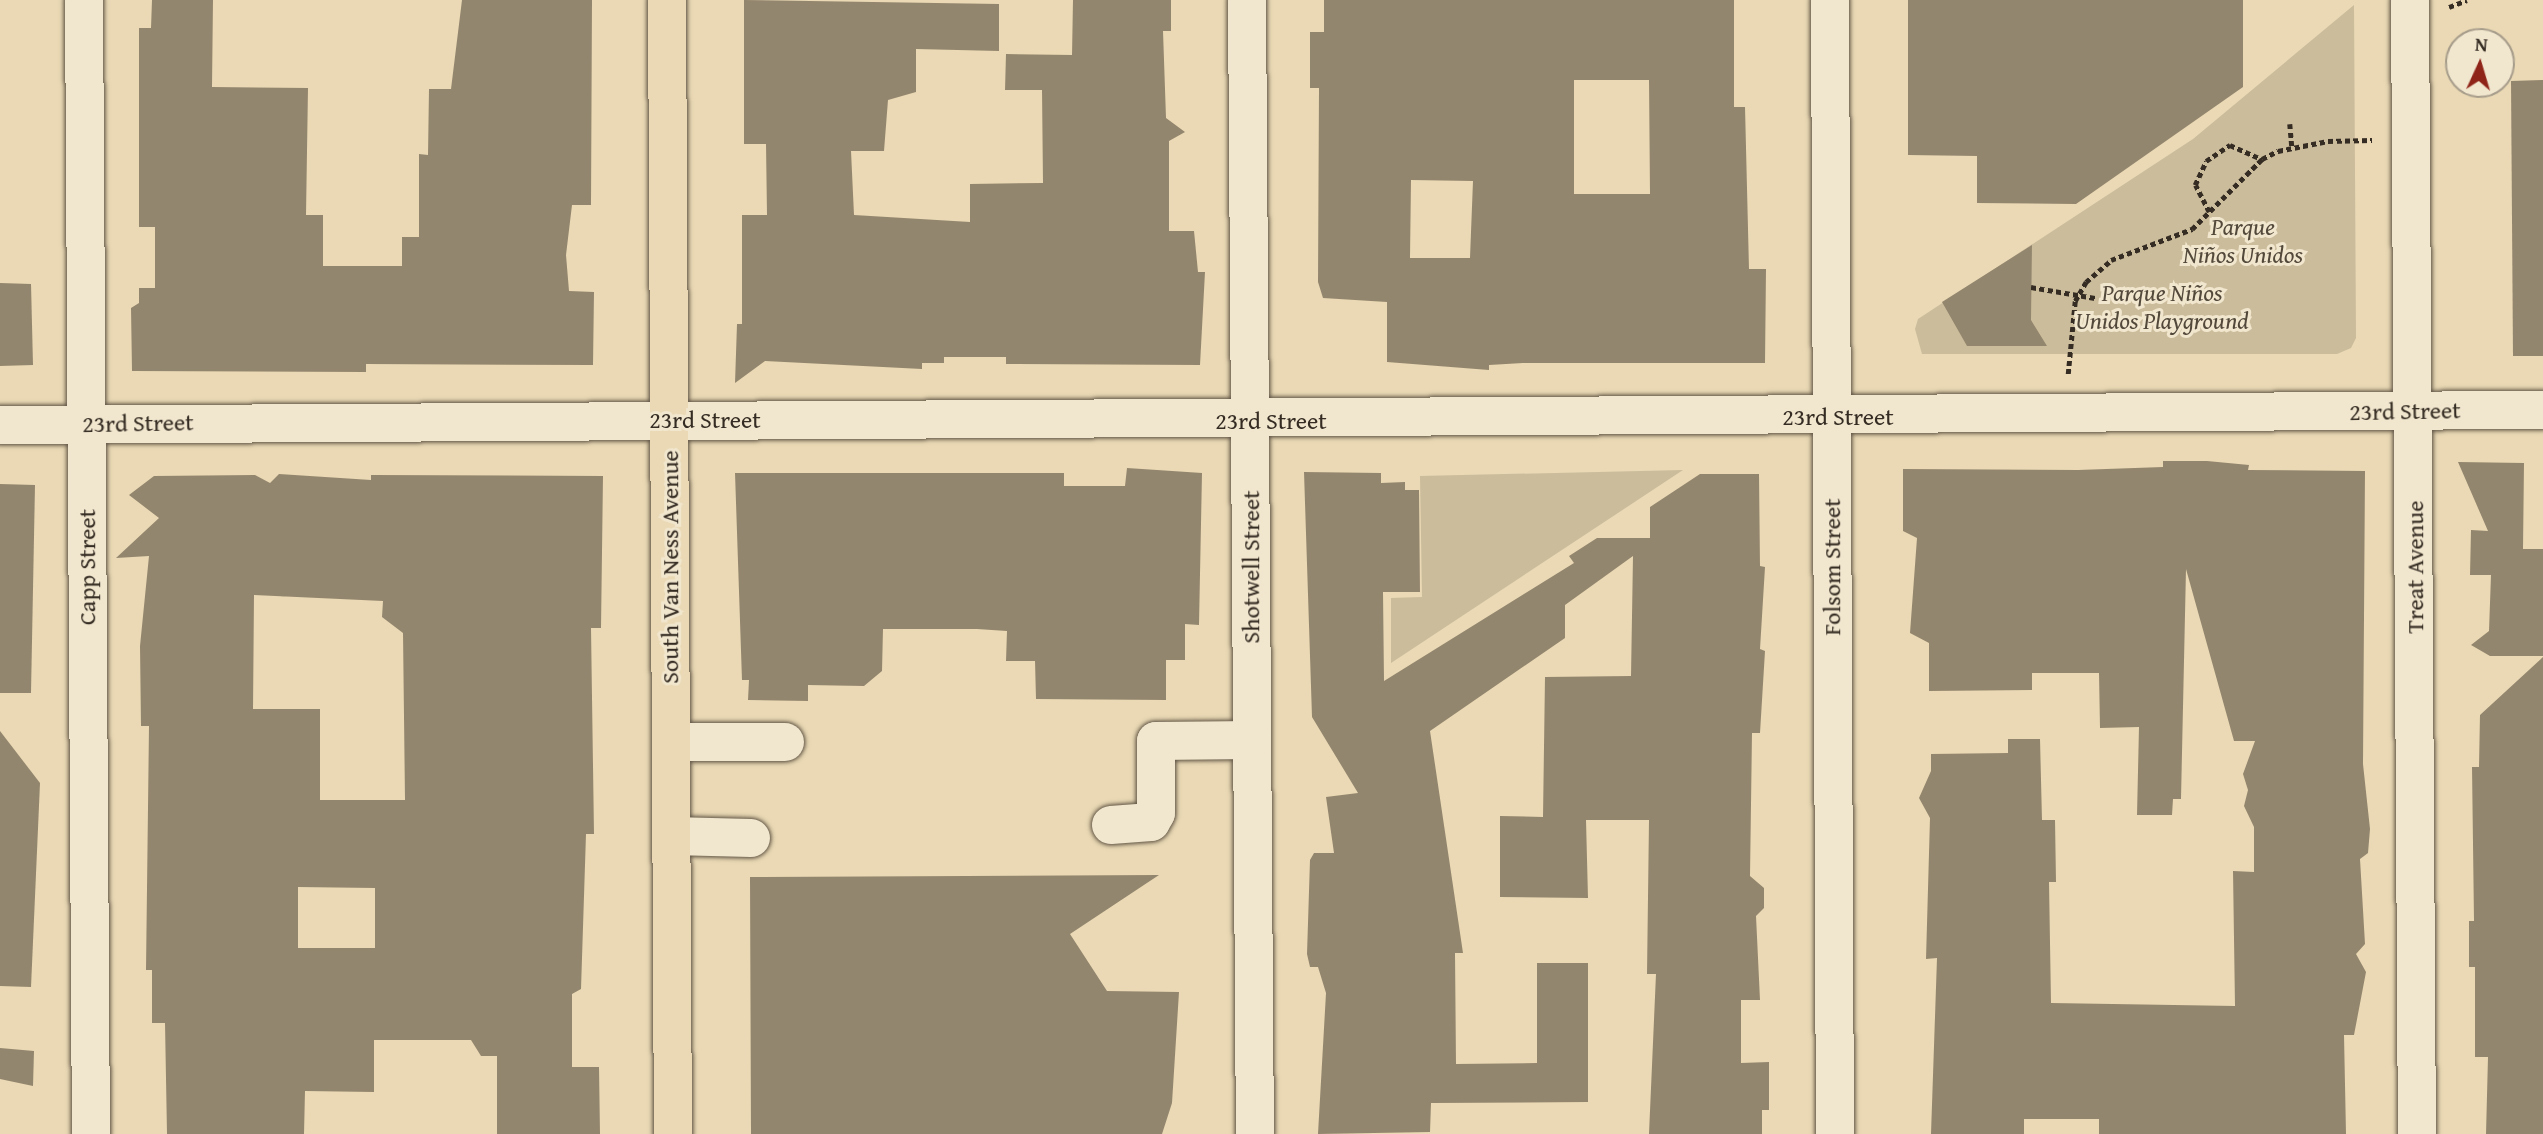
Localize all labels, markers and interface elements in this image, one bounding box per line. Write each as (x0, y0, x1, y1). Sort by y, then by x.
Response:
north arrow (2445, 28, 2515, 98)
text: N (2474, 30, 2489, 58)
park label: Parque Niños Unidos (2183, 213, 2303, 269)
park label: Parque Niños Unidos Playground (2075, 279, 2249, 335)
street label: 23rd Street (2349, 396, 2461, 426)
street label: 23rd Street (1782, 403, 1894, 431)
street label: 23rd Street (649, 406, 761, 434)
street label: 23rd Street (1215, 407, 1327, 435)
street label: 23rd Street (82, 408, 194, 438)
street label: South Van Ness Avenue (656, 450, 684, 684)
street label: Shotwell Street (1237, 490, 1265, 644)
street label: Folsom Street (1818, 498, 1846, 636)
street label: Treat Avenue (2401, 500, 2429, 634)
street label: Capp Street (73, 509, 101, 625)

